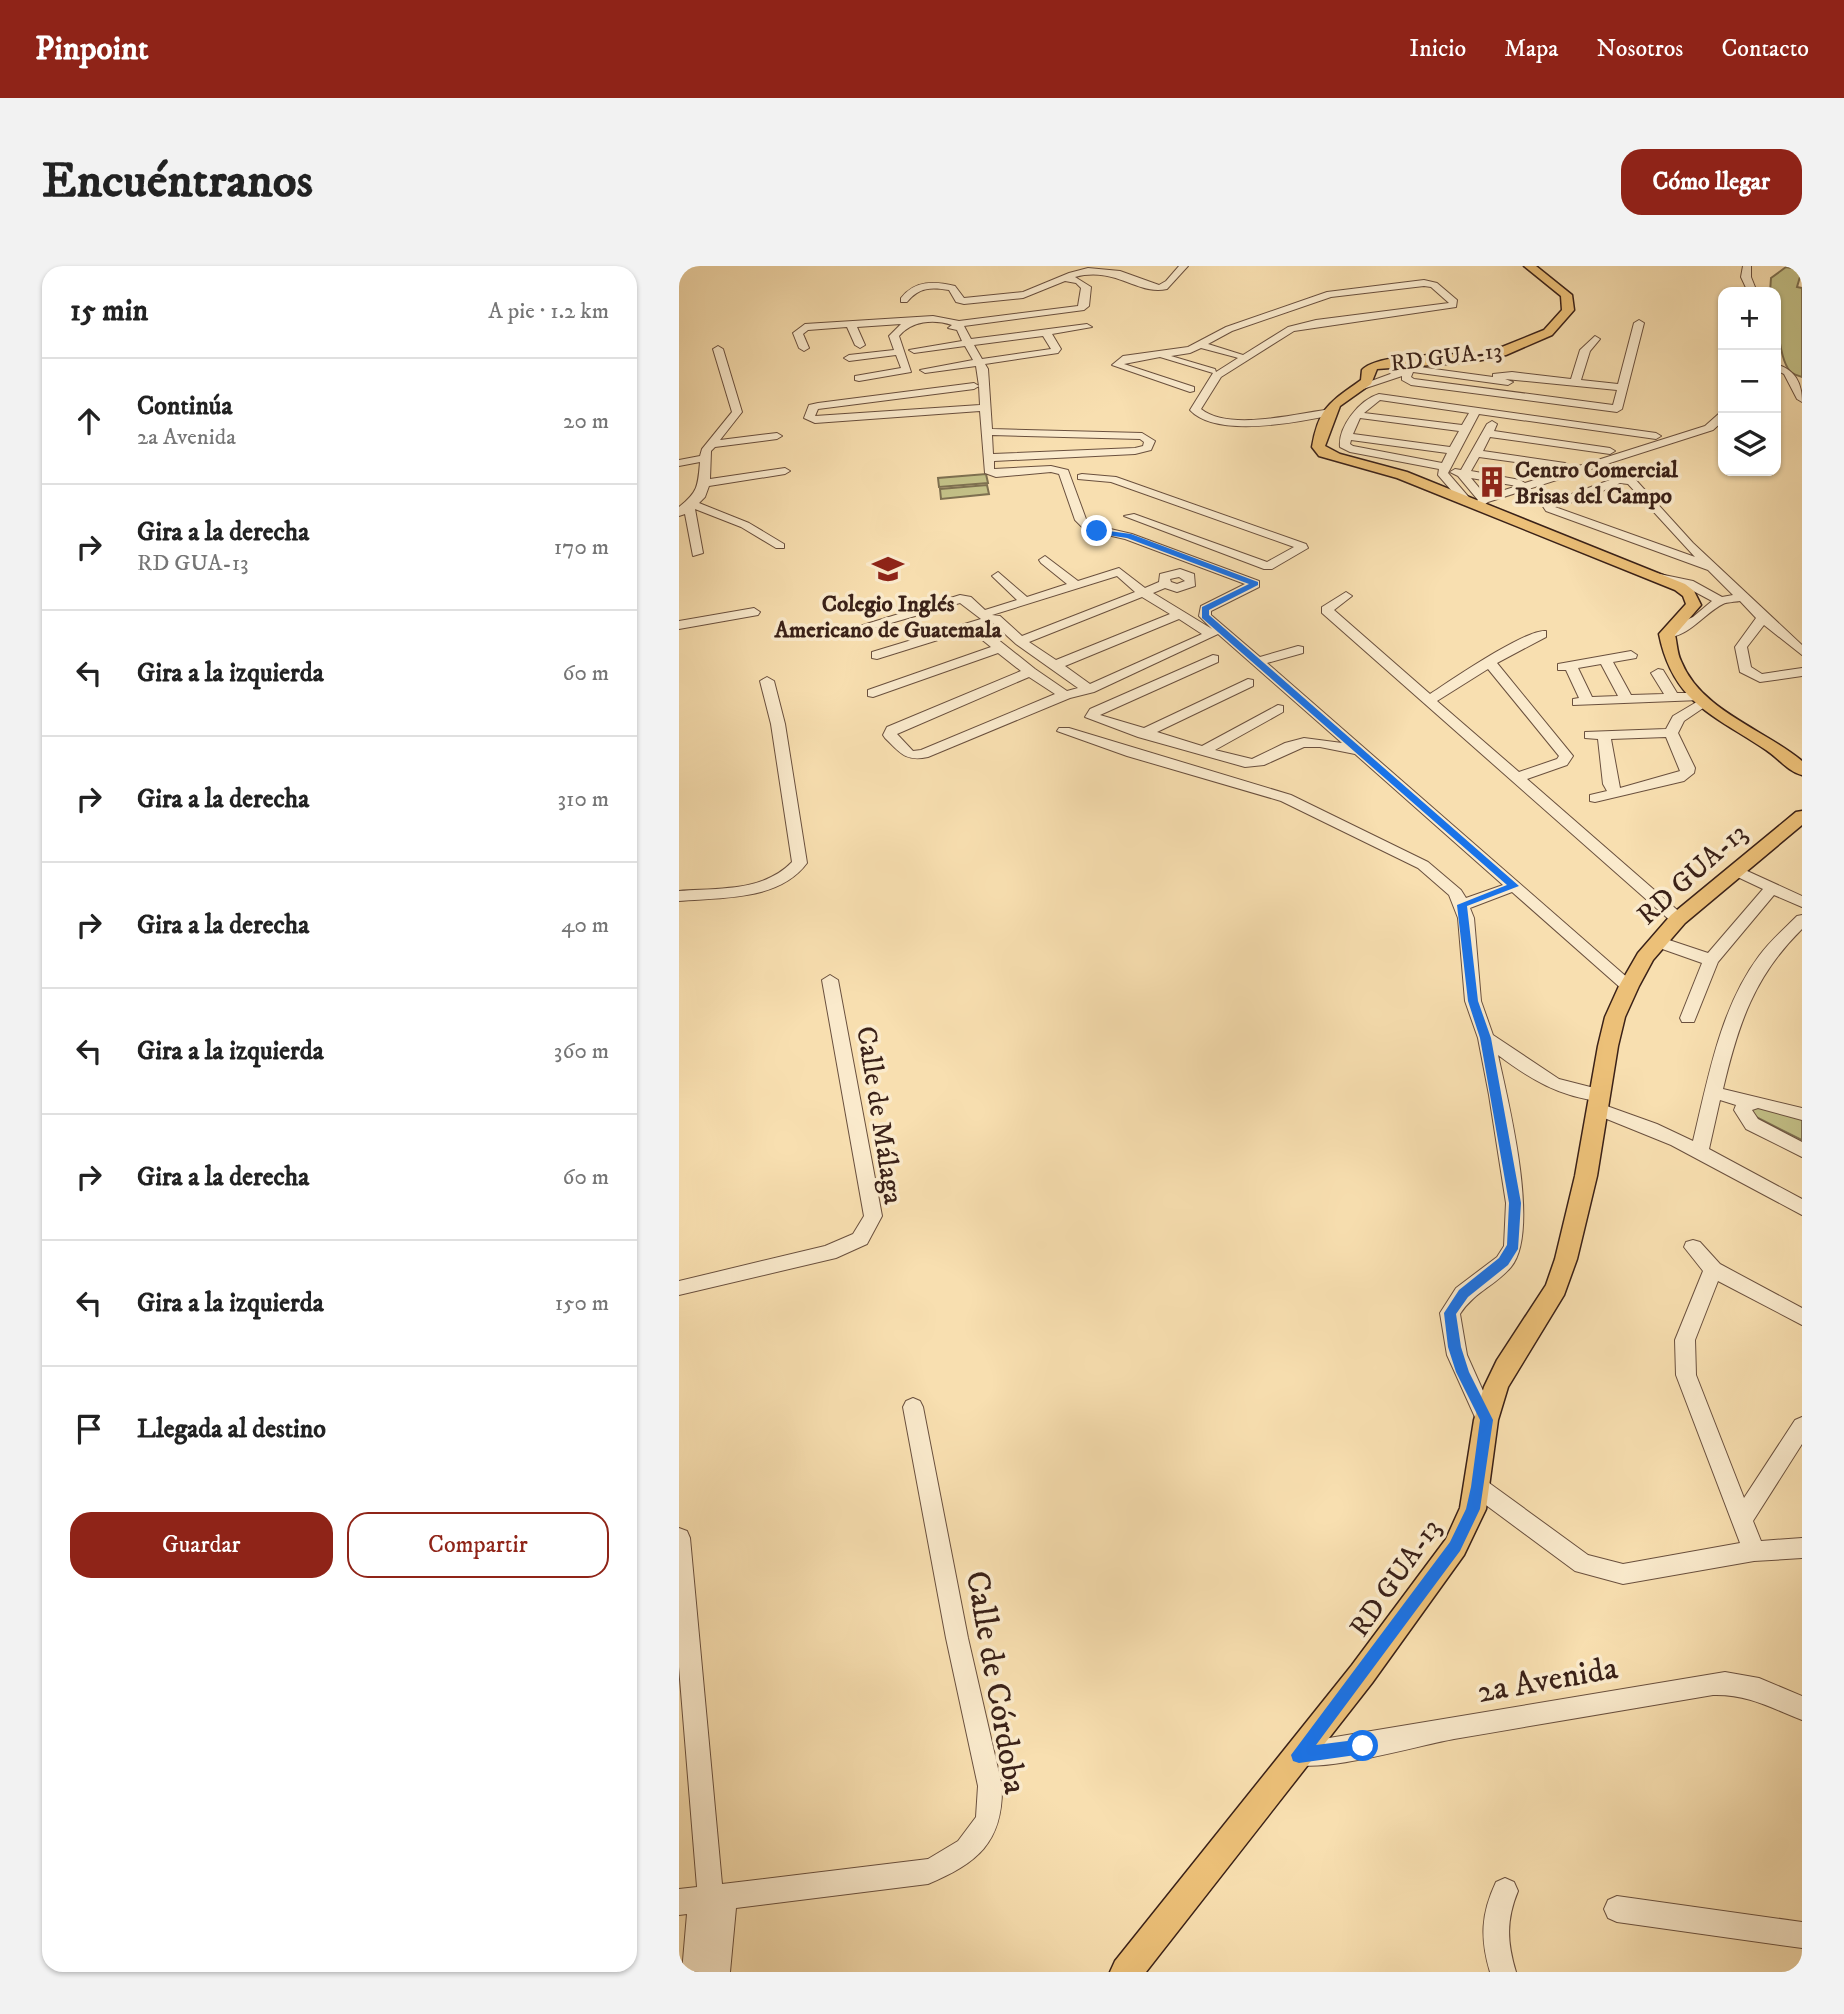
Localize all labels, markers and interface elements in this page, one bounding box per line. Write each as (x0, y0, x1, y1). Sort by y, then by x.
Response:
text: Pinpoint (35, 29, 149, 70)
text: Inicio (1409, 34, 1466, 64)
text: Mapa (1504, 34, 1559, 64)
text: Nosotros (1597, 34, 1683, 64)
text: Contacto (1721, 34, 1809, 64)
button: Cómo llegar (1621, 149, 1802, 215)
text: Encuéntranos (42, 151, 313, 213)
map controls (1718, 287, 1781, 476)
button: + (1718, 287, 1781, 350)
text: 15 min (70, 293, 148, 330)
text: A pie · 1.2 km (488, 297, 609, 326)
street label: RD GUA-13 (1389, 336, 1503, 379)
button: − (1718, 350, 1781, 413)
text: Continúa (137, 390, 232, 423)
icon: ahead (70, 402, 108, 440)
text: 20 m (563, 407, 609, 436)
button: layers (1718, 413, 1781, 476)
text: 2a Avenida (137, 423, 236, 452)
place label: Centro Comercial Brisas del Campo (1515, 456, 1679, 511)
building icon: Centro Comercial Brisas del Campo (1475, 465, 1509, 499)
route end (1081, 515, 1112, 546)
text: Gira a la derecha (137, 516, 309, 549)
icon: right (70, 528, 108, 566)
text: 170 m (554, 533, 609, 562)
text: RD GUA-13 (137, 549, 249, 578)
school or university icon: Colegio Inglés Americano de Guatemala (871, 552, 905, 586)
place label: Colegio Inglés Americano de Guatemala (773, 590, 1003, 645)
icon: left (70, 654, 108, 692)
text: Gira a la izquierda (137, 657, 324, 690)
text: 60 m (562, 659, 609, 688)
icon: right (70, 780, 108, 818)
text: Gira a la derecha (137, 783, 309, 816)
text: 310 m (557, 785, 609, 814)
street label: RD GUA-13 (1630, 816, 1754, 933)
icon: right (70, 906, 108, 944)
text: Gira a la derecha (137, 909, 309, 942)
text: 40 m (561, 911, 609, 940)
street label: Calle de Málaga (848, 1024, 911, 1207)
icon: left (70, 1032, 108, 1070)
text: Gira a la izquierda (137, 1035, 324, 1068)
text: 360 m (554, 1037, 609, 1066)
icon: right (70, 1158, 108, 1196)
text: Gira a la derecha (137, 1161, 309, 1194)
text: 60 m (562, 1163, 609, 1192)
icon: left (70, 1284, 108, 1322)
text: Gira a la izquierda (137, 1287, 324, 1320)
text: 150 m (555, 1289, 609, 1318)
icon: arrive (70, 1410, 108, 1448)
text: Llegada al destino (137, 1413, 326, 1446)
button: Guardar (70, 1512, 333, 1578)
button: Compartir (347, 1512, 609, 1578)
street label: RD GUA-13 (1342, 1512, 1449, 1644)
street label: Calle de Córdoba (956, 1568, 1035, 1797)
street label: 2a Avenida (1474, 1648, 1621, 1713)
route start (1347, 1730, 1378, 1761)

